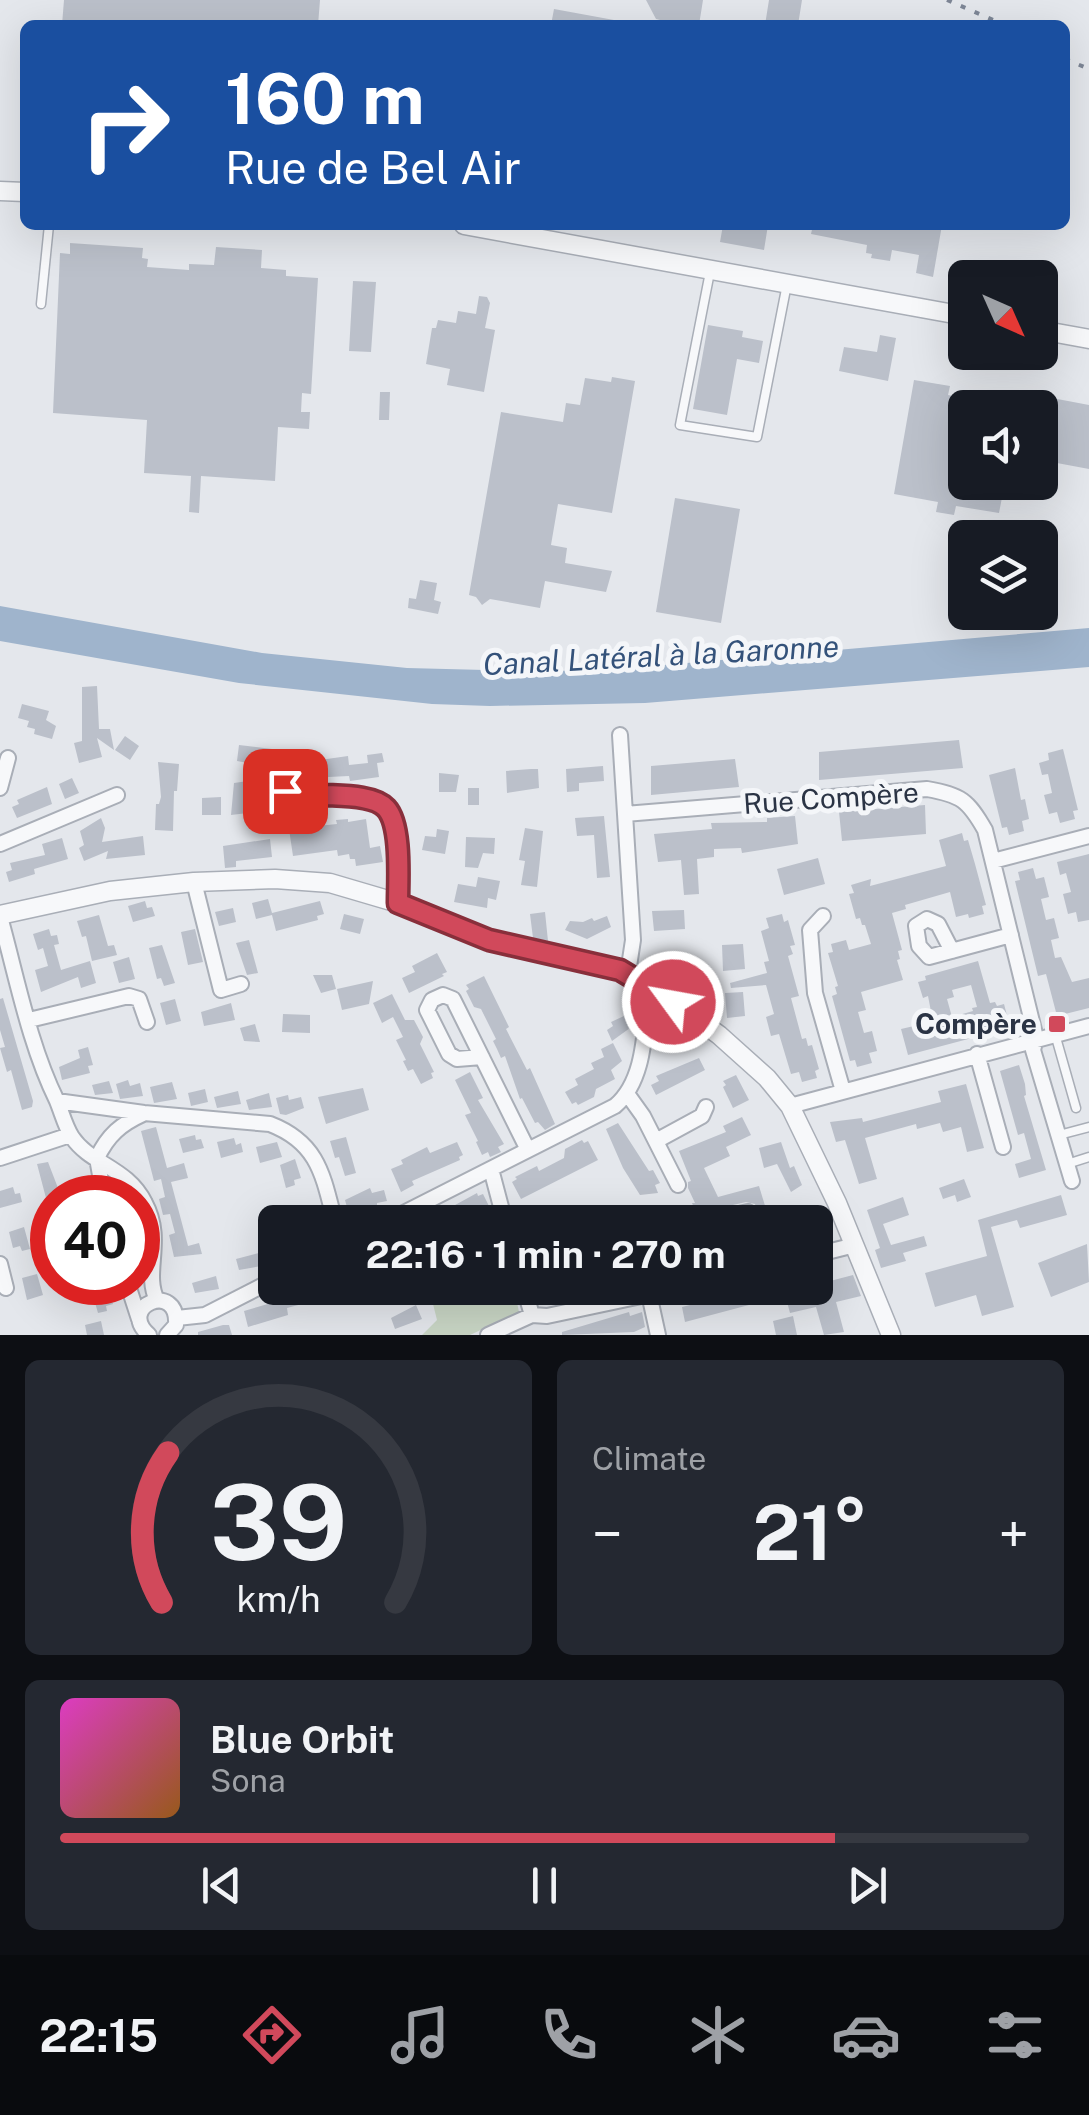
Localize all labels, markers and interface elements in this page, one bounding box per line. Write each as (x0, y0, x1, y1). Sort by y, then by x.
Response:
text: 160 m (225, 57, 425, 140)
icon: right (60, 60, 190, 190)
text: Rue de Bel Air (225, 141, 521, 194)
north arrow (948, 260, 1058, 370)
map controls (948, 260, 1058, 630)
button: sound (948, 390, 1058, 500)
button: layers (948, 520, 1058, 630)
water label: Canal Latéral à la Garonne (482, 628, 840, 682)
pin (243, 749, 328, 834)
icon: arrive (258, 764, 313, 819)
street label: Rue Compère (742, 775, 920, 820)
position arrow (621, 950, 725, 1054)
place label: Compère (915, 1007, 1037, 1040)
marker: Compère (1046, 1013, 1068, 1035)
speed limit sign: 40 (30, 1175, 160, 1305)
text: 22:16 · 1 min · 270 m (366, 1232, 725, 1277)
text: Climate (592, 1440, 706, 1477)
text: 39 (210, 1461, 347, 1583)
text: 21° (753, 1489, 868, 1577)
text: − (592, 1502, 623, 1566)
text: + (999, 1502, 1029, 1566)
text: km/h (236, 1578, 321, 1620)
text: Blue Orbit (210, 1717, 394, 1762)
text: Sona (210, 1762, 286, 1799)
icon: previous (194, 1858, 249, 1913)
icon: pause (517, 1858, 572, 1913)
icon: next (840, 1858, 895, 1913)
icon: directions (237, 2000, 307, 2070)
icon: music (385, 2000, 455, 2070)
icon: phone (534, 2000, 604, 2070)
icon: climate (683, 2000, 753, 2070)
icon: car (831, 2000, 901, 2070)
icon: filters (980, 2000, 1050, 2070)
text: 22:15 (39, 2009, 158, 2062)

